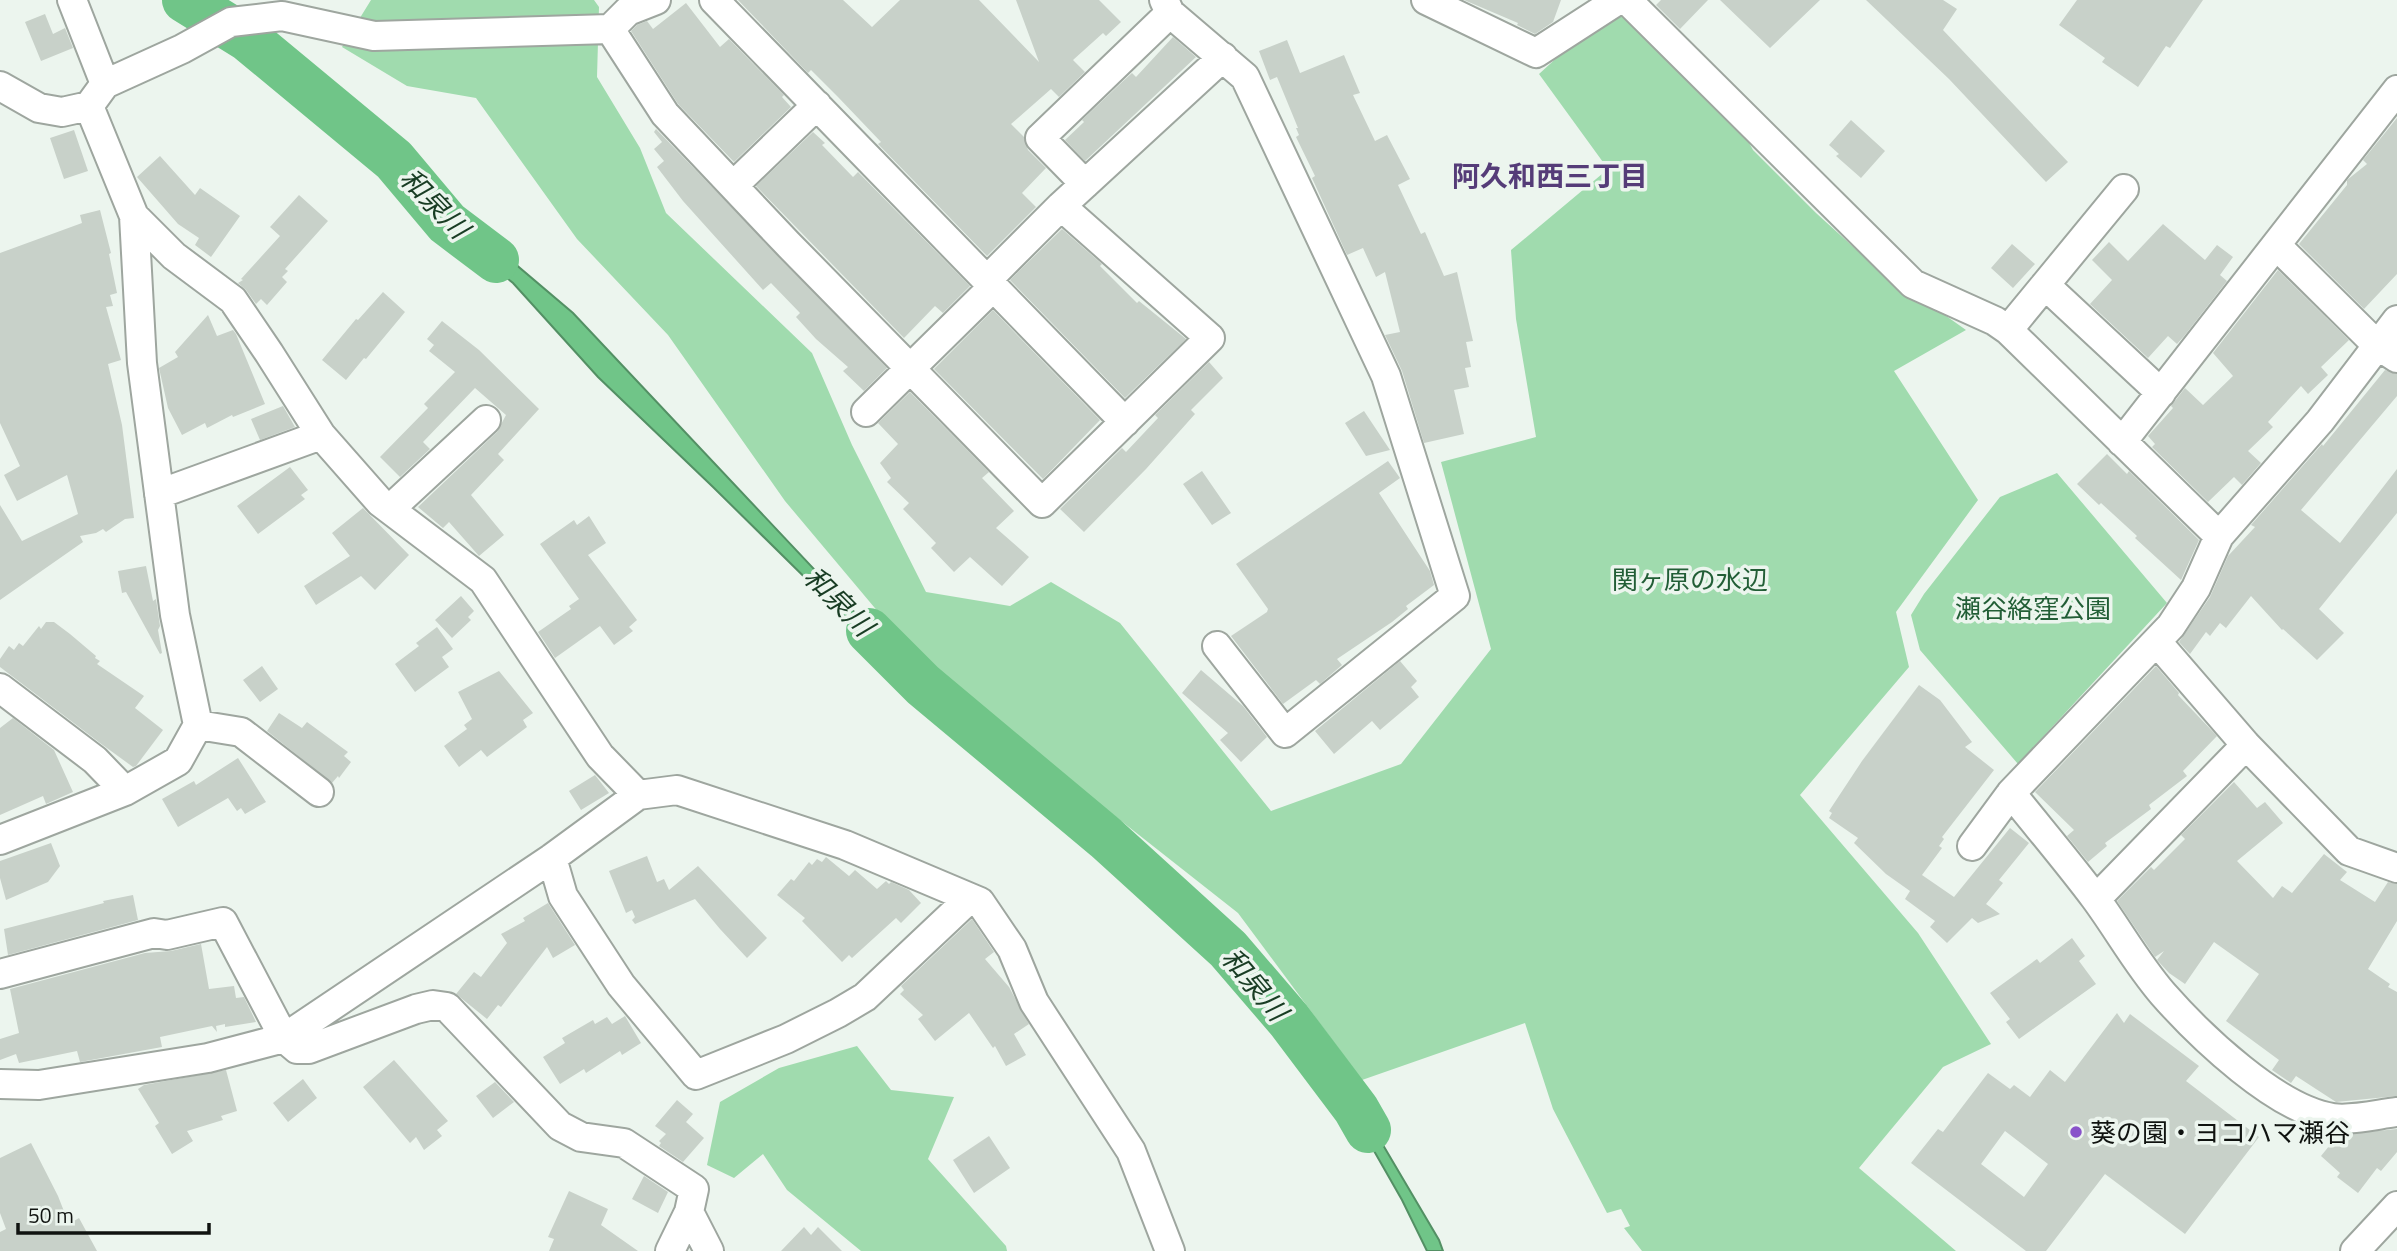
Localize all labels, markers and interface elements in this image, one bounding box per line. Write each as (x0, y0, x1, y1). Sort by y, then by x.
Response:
district label: 阿久和西三丁目 (1452, 154, 1648, 197)
water label: 和泉川 (390, 158, 482, 250)
water label: 和泉川 (794, 556, 886, 648)
park label: 関ヶ原の水辺 (1612, 560, 1768, 599)
park label: 瀬谷絡窪公園 (1955, 589, 2111, 628)
water label: 和泉川 (1212, 938, 1300, 1032)
place label: 葵の園・ヨコハマ瀬谷 (2090, 1113, 2350, 1152)
marker: 葵の園・ヨコハマ瀬谷 (2068, 1124, 2084, 1140)
scale bar (18, 1192, 208, 1236)
text: 50 m (28, 1199, 74, 1231)

